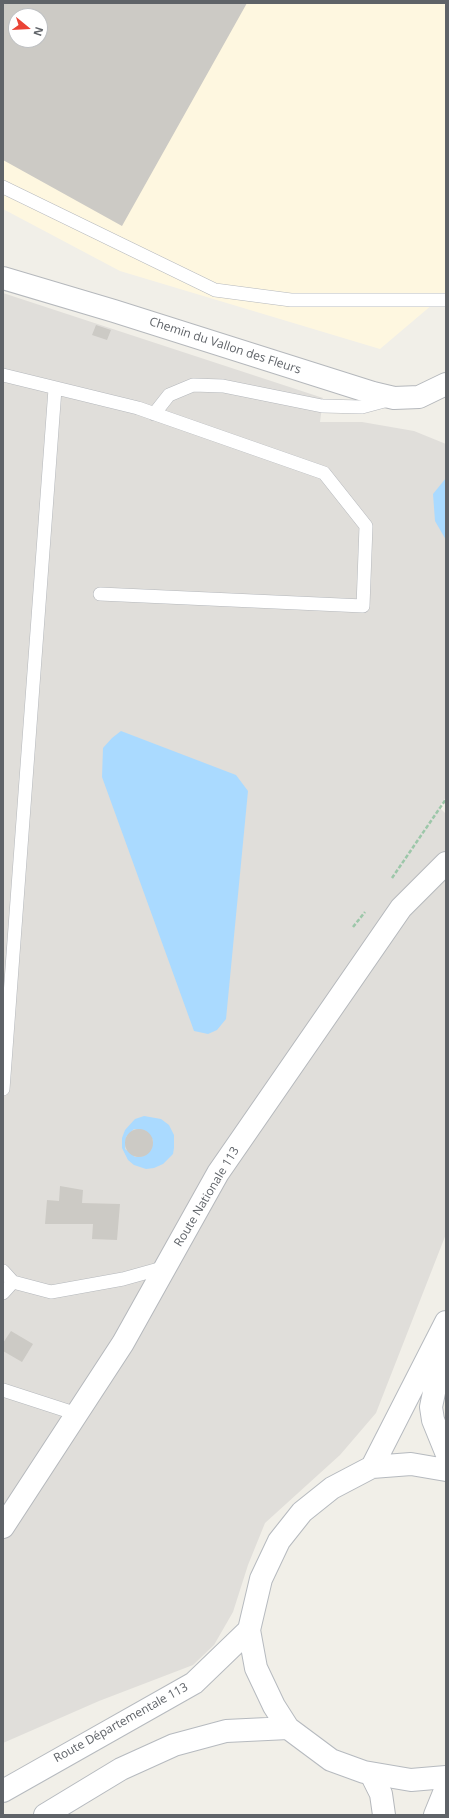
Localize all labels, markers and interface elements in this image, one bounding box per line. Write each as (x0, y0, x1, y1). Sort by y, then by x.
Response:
north arrow (8, 8, 48, 48)
text: N (30, 25, 47, 38)
street label: Chemin du Vallon des Fleurs (147, 315, 303, 377)
street label: Route Nationale 113 (172, 1145, 242, 1249)
street label: Route Départementale 113 (51, 1680, 191, 1766)

